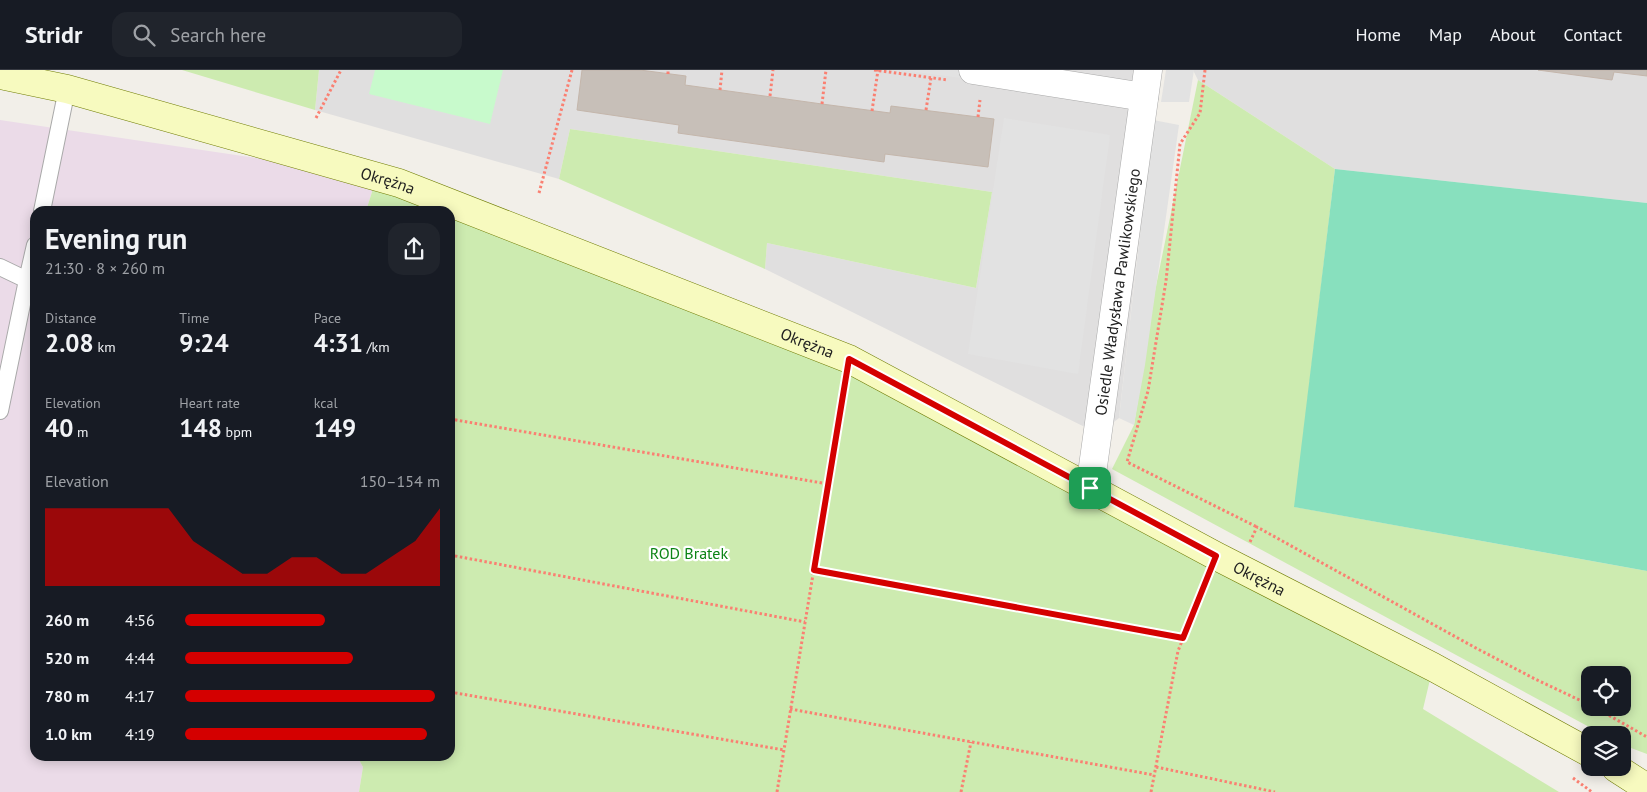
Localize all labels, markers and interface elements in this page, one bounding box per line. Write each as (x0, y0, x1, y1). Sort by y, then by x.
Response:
search box (112, 12, 462, 57)
text: Stridr (25, 19, 82, 50)
icon: search (130, 21, 158, 49)
text: Search here (170, 23, 266, 47)
text: Home (1355, 23, 1401, 46)
text: Map (1429, 23, 1462, 46)
text: About (1490, 23, 1536, 46)
text: Contact (1564, 23, 1622, 46)
street label: Okrężna (358, 163, 418, 198)
street label: Osiedle Władysława Pawlikowskiego (1090, 167, 1144, 417)
text: Evening run (45, 220, 187, 257)
button: share (388, 223, 440, 275)
text: 21:30 · 8 × 260 m (45, 258, 165, 278)
text: Distance (45, 309, 96, 327)
text: Time (179, 309, 209, 327)
text: Pace (314, 309, 341, 327)
street label: Okrężna (778, 323, 837, 362)
text: 2.08 (45, 327, 94, 359)
text: 9:24 (179, 327, 229, 359)
text: 4:31 (314, 327, 363, 359)
text: km (94, 338, 116, 356)
text: /km (363, 338, 390, 356)
text: Elevation (45, 394, 101, 412)
text: Heart rate (179, 394, 240, 412)
text: kcal (314, 394, 338, 412)
text: 40 (45, 412, 73, 444)
text: 148 (179, 412, 222, 444)
text: 149 (314, 412, 356, 444)
text: m (73, 423, 88, 441)
text: bpm (222, 423, 252, 441)
pin (1069, 467, 1111, 509)
text: Elevation (45, 471, 109, 491)
text: 150–154 m (360, 471, 440, 491)
icon: arrive (1076, 474, 1104, 502)
park label: ROD Bratek (650, 543, 728, 563)
street label: Okrężna (1230, 557, 1289, 600)
text: 260 m (45, 610, 89, 630)
text: 4:56 (125, 610, 155, 630)
text: 520 m (45, 648, 89, 668)
text: 4:44 (125, 648, 155, 668)
map controls (1581, 666, 1631, 776)
button: locate (1581, 666, 1631, 716)
text: 780 m (45, 686, 89, 706)
text: 4:17 (125, 686, 155, 706)
text: 1.0 km (45, 724, 92, 744)
text: 4:19 (125, 724, 155, 744)
button: layers (1581, 726, 1631, 776)

